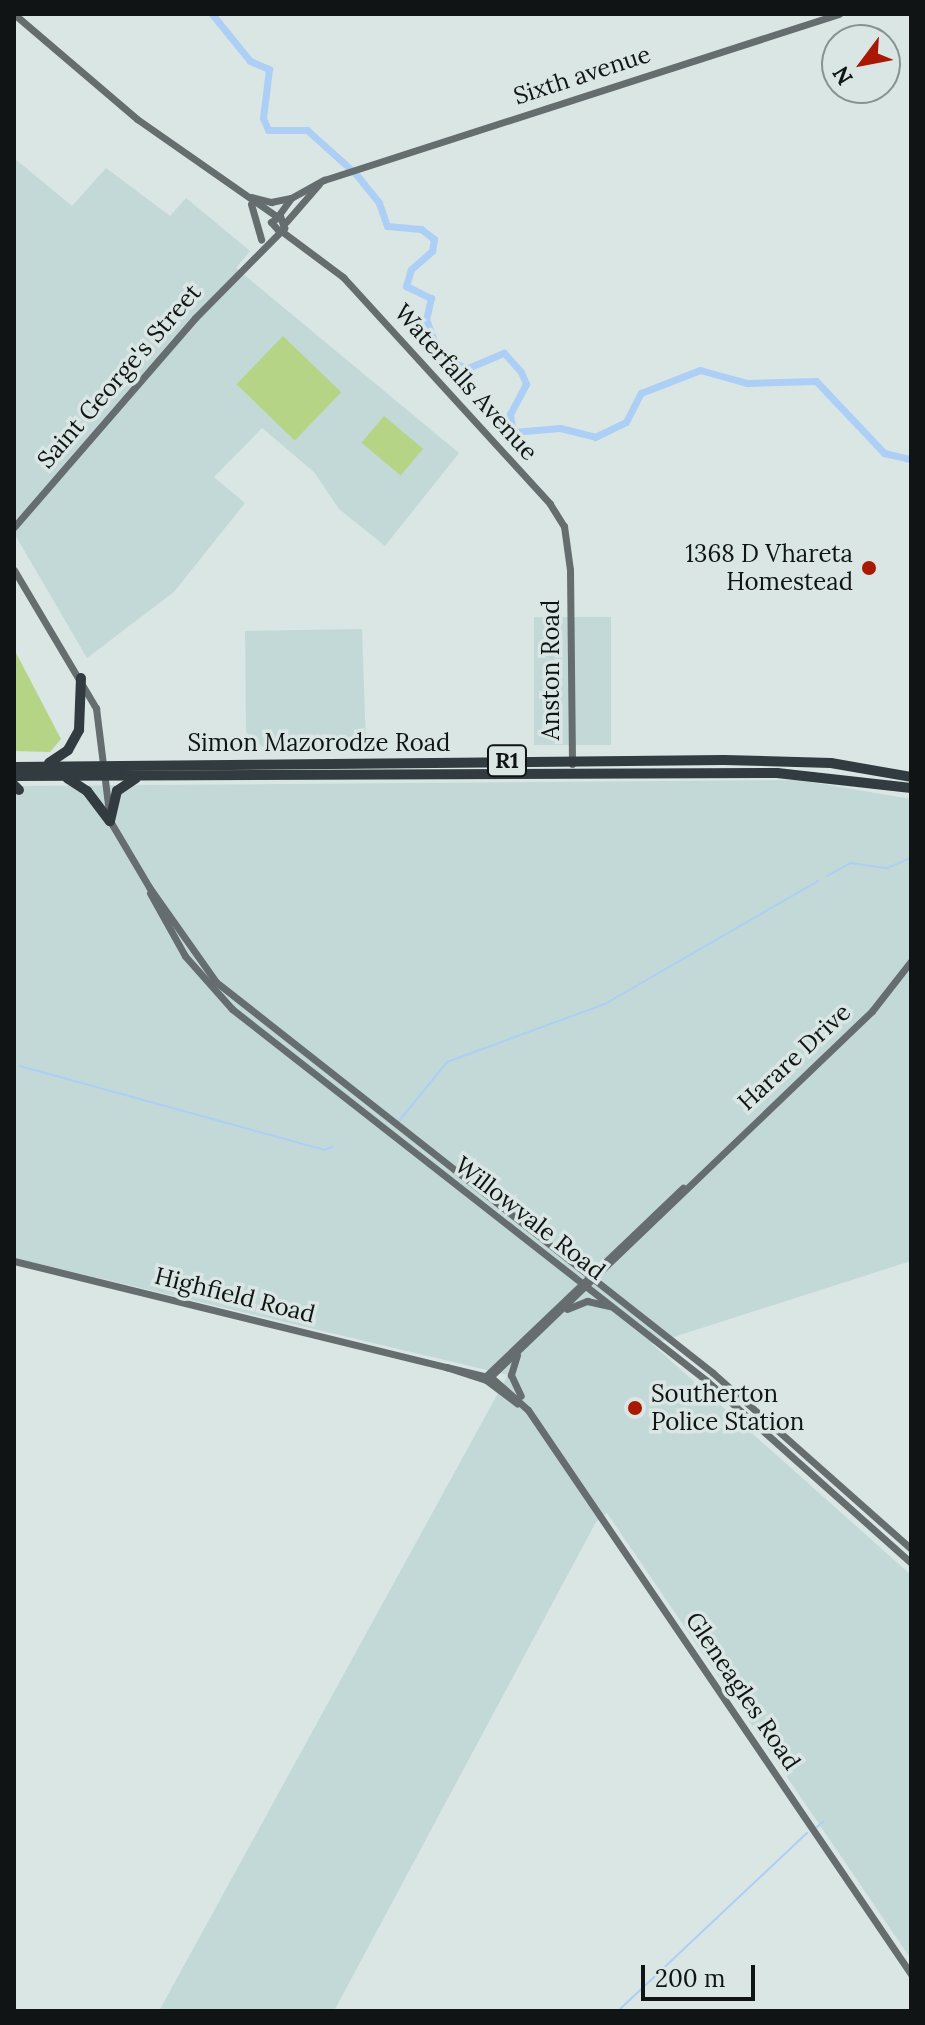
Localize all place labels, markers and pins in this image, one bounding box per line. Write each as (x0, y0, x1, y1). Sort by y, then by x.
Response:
place label: 1368 D Vhareta Homestead (685, 540, 853, 596)
marker: 1368 D Vhareta Homestead (860, 559, 878, 577)
place label: Southerton Police Station (651, 1380, 804, 1436)
marker: Southerton Police Station (626, 1399, 644, 1417)

